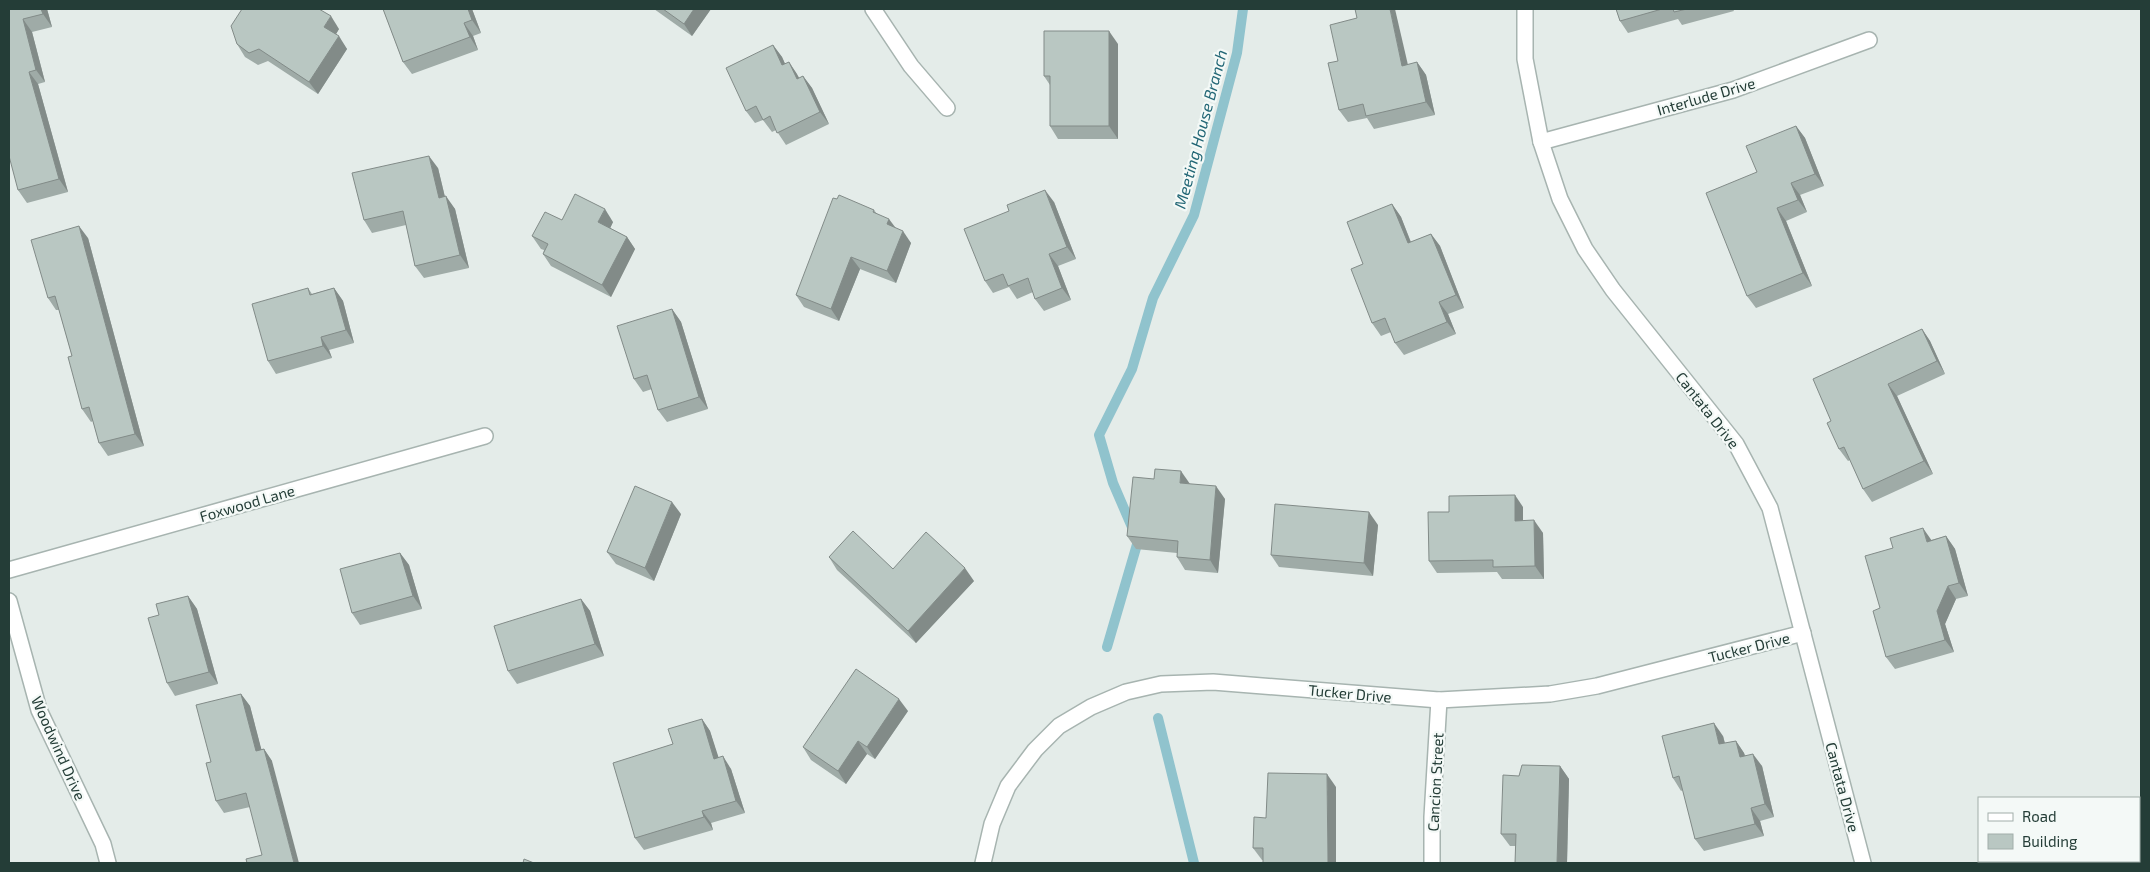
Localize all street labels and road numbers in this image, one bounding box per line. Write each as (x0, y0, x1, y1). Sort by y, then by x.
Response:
street label: Interlude Drive (1655, 73, 1757, 119)
street label: Cantata Drive (1672, 368, 1744, 452)
street label: Foxwood Lane (197, 481, 297, 525)
street label: Tucker Drive (1706, 628, 1792, 666)
street label: Tucker Drive (1308, 680, 1392, 706)
street label: Woodwind Drive (28, 693, 90, 803)
street label: Cancion Street (1423, 732, 1447, 832)
street label: Cantata Drive (1822, 740, 1864, 834)

